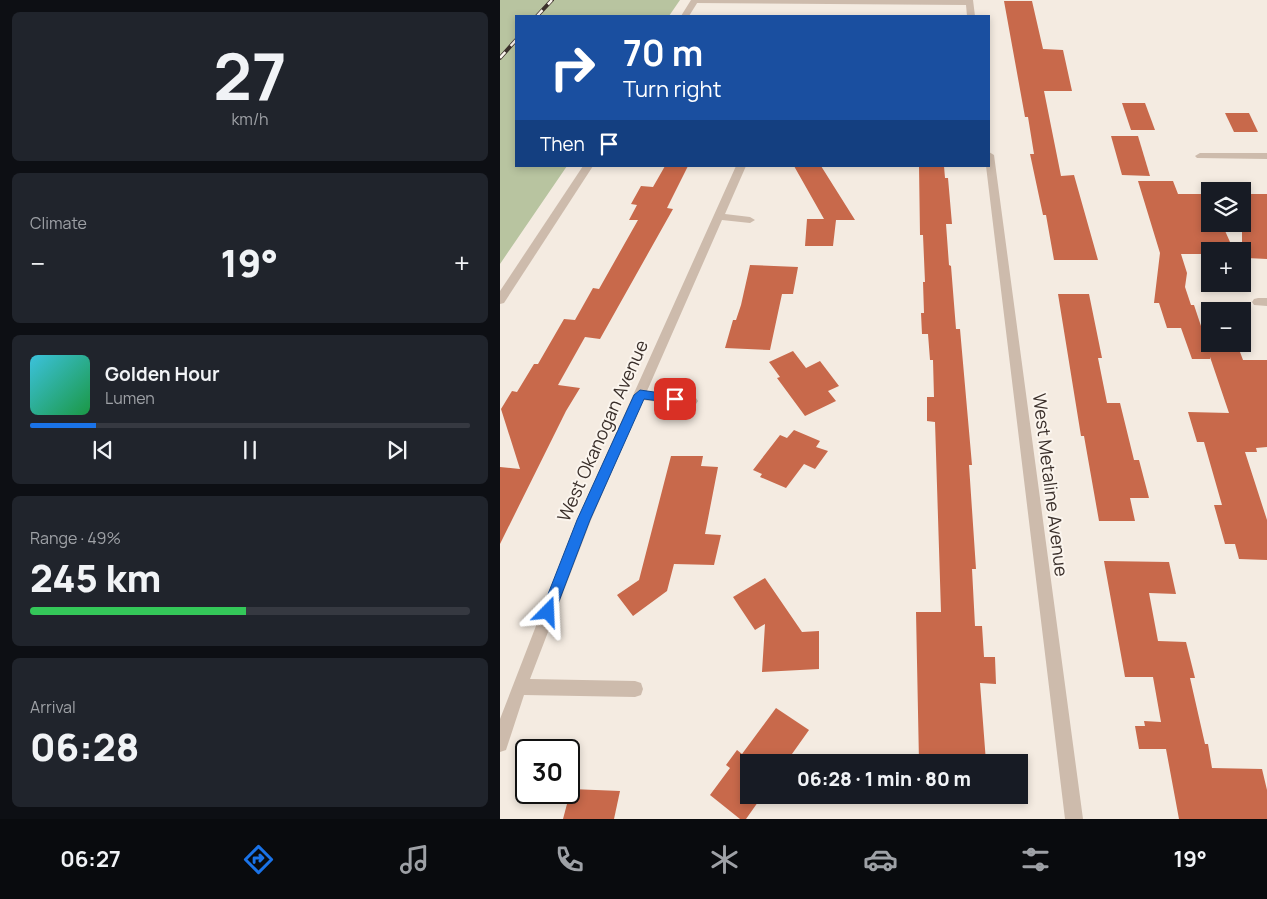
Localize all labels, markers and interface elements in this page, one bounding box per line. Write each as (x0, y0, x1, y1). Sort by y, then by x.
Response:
text: 70 m (623, 29, 703, 77)
text: 27 (213, 31, 287, 120)
icon: right (540, 35, 605, 100)
text: Turn right (623, 74, 721, 104)
text: km/h (231, 108, 269, 130)
icon: arrive (595, 130, 623, 158)
text: Then (540, 131, 585, 157)
map controls (1201, 182, 1251, 352)
button: layers (1201, 182, 1251, 232)
text: Climate (30, 212, 87, 234)
text: 19° (220, 236, 278, 288)
button: + (1201, 242, 1251, 292)
text: − (30, 244, 45, 282)
text: + (454, 244, 470, 282)
button: − (1201, 302, 1251, 352)
street label: West Okanogan Avenue (551, 336, 653, 525)
text: Golden Hour (105, 361, 219, 387)
pin (654, 378, 696, 420)
icon: arrive (661, 385, 689, 413)
text: Lumen (105, 387, 155, 409)
street label: West Metaline Avenue (1028, 392, 1074, 578)
icon: previous (89, 436, 117, 464)
icon: pause (236, 436, 264, 464)
icon: next (383, 436, 411, 464)
text: Range · 49% (30, 527, 121, 549)
text: 245 km (30, 551, 161, 603)
position arrow (521, 585, 573, 637)
text: Arrival (30, 696, 76, 718)
text: 06:28 (30, 720, 139, 772)
speed limit sign: 30 (515, 739, 580, 804)
text: 06:28 · 1 min · 80 m (797, 766, 971, 792)
icon: directions (241, 842, 276, 877)
icon: music (397, 842, 432, 877)
icon: phone (552, 842, 587, 877)
icon: climate (707, 842, 742, 877)
icon: car (863, 842, 898, 877)
icon: filters (1018, 842, 1053, 877)
text: 06:27 (60, 844, 121, 874)
text: 19° (1174, 844, 1207, 874)

